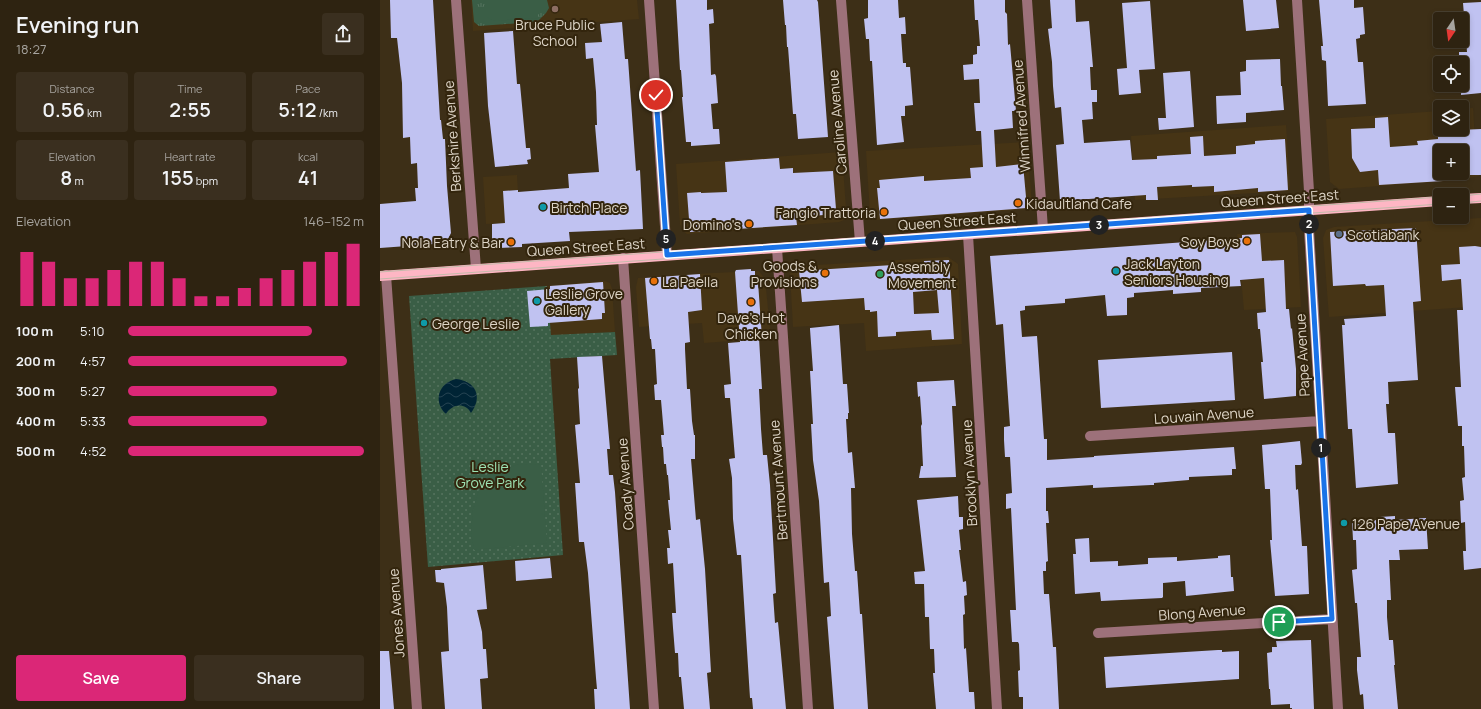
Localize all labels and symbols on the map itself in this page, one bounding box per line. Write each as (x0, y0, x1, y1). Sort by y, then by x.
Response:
marker: Bruce Public School (550, 4, 560, 14)
north arrow (1433, 12, 1469, 48)
place label: Bruce Public School (515, 15, 595, 50)
street label: Winnifred Avenue (1008, 59, 1034, 173)
street label: Caroline Avenue (823, 69, 851, 175)
pin (639, 78, 673, 112)
street label: Berkshire Avenue (439, 80, 465, 192)
street label: Queen Street East (1220, 184, 1340, 212)
place label: Kidaultland Cafe (1026, 194, 1132, 213)
place label: Birtch Place (551, 198, 627, 217)
marker: Kidaultland Cafe (1013, 198, 1023, 208)
marker: Birtch Place (538, 202, 548, 212)
place label: Fangio Trattoria (776, 203, 876, 222)
marker: Fangio Trattoria (879, 207, 889, 217)
street label: Queen Street East (897, 207, 1017, 235)
pin: 2 (1299, 214, 1319, 234)
place label: Domino's (683, 215, 741, 234)
pin: 3 (1089, 215, 1109, 235)
marker: Domino's (744, 219, 754, 229)
place label: Scotiabank (1347, 225, 1420, 244)
pin: 5 (656, 229, 676, 249)
marker: Scotiabank (1334, 229, 1344, 239)
pin: 4 (865, 231, 885, 251)
place label: Soy Boys (1181, 232, 1239, 251)
place label: Nola Eatry & Bar (401, 233, 503, 252)
street label: Queen Street East (526, 233, 646, 261)
marker: Soy Boys (1242, 236, 1252, 246)
marker: Nola Eatry & Bar (506, 237, 516, 247)
place label: Jack Layton Seniors Housing (1124, 254, 1229, 289)
place label: Goods & Provisions (751, 256, 817, 291)
place label: Assembly Movement (888, 257, 957, 292)
marker: Jack Layton Seniors Housing (1111, 266, 1121, 276)
marker: Goods & Provisions (820, 268, 830, 278)
marker: Assembly Movement (875, 269, 885, 279)
place label: La Paella (662, 272, 718, 291)
marker: La Paella (649, 276, 659, 286)
place label: Leslie Grove Gallery (545, 284, 623, 319)
marker: Leslie Grove Gallery (532, 296, 542, 306)
marker: Dave's Hot Chicken (746, 297, 756, 307)
place label: Dave's Hot Chicken (717, 308, 785, 343)
street label: Pape Avenue (1290, 313, 1314, 397)
place label: George Leslie (432, 314, 520, 333)
marker: George Leslie (419, 318, 429, 328)
street label: Louvain Avenue (1153, 402, 1255, 428)
street label: Bertmount Avenue (764, 419, 792, 541)
street label: Brooklyn Avenue (957, 419, 981, 527)
street label: Coady Avenue (612, 437, 638, 531)
pin: 1 (1311, 438, 1331, 458)
park label: Leslie Grove Park (456, 457, 525, 492)
place label: 126 Pape Avenue (1352, 514, 1460, 533)
marker: 126 Pape Avenue (1339, 518, 1349, 528)
street label: Jones Avenue (383, 568, 409, 658)
street label: Blong Avenue (1158, 599, 1246, 625)
pin (1262, 605, 1296, 639)

